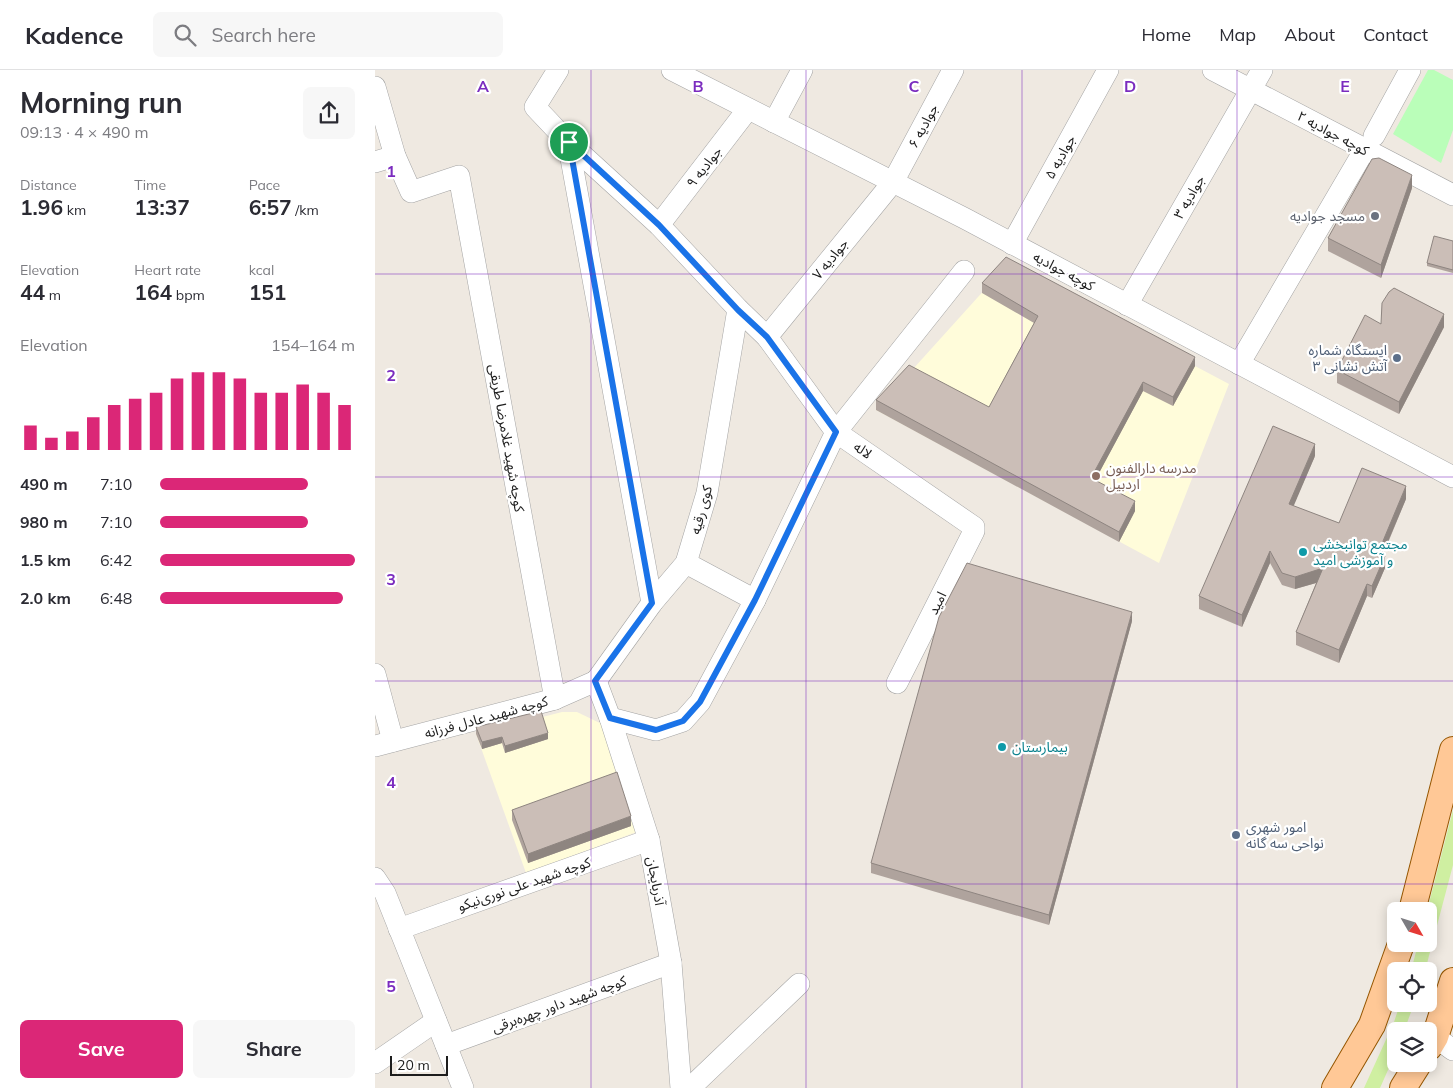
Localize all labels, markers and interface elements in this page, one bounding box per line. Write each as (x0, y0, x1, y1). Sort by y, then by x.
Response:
search box (153, 12, 503, 57)
text: Kadence (25, 20, 123, 50)
icon: search (171, 21, 199, 49)
text: Search here (211, 23, 316, 47)
text: Home (1141, 23, 1191, 46)
text: Map (1219, 23, 1256, 46)
text: About (1284, 23, 1335, 46)
text: Contact (1363, 23, 1428, 46)
text: A (477, 76, 489, 96)
text: B (692, 76, 704, 96)
text: C (909, 76, 920, 96)
text: D (1124, 76, 1136, 96)
text: E (1340, 76, 1350, 96)
text: Morning run (20, 85, 183, 120)
button: share (303, 87, 355, 139)
street label: جوادیه ۶ (904, 101, 942, 151)
street label: کوچه جوادیه ۲ (1294, 107, 1372, 160)
pin (548, 121, 590, 163)
text: 09:13 · 4 × 490 m (20, 122, 149, 142)
icon: arrive (555, 128, 583, 156)
street label: جوادیه ۵ (1041, 132, 1079, 182)
street label: جوادیه ۹ (682, 143, 726, 191)
text: 1 (386, 161, 396, 181)
street label: جوادیه ۳ (1169, 172, 1209, 222)
text: Distance (20, 176, 77, 194)
text: Time (134, 176, 166, 194)
text: Pace (249, 176, 280, 194)
text: 1.96 (20, 194, 63, 220)
text: 13:37 (134, 194, 190, 220)
text: 6:57 (249, 194, 292, 220)
text: km (63, 201, 86, 219)
text: /km (292, 201, 319, 219)
place label: مسجد جوادیه (1290, 207, 1365, 225)
marker: مسجد جوادیه (1369, 210, 1381, 222)
street label: جوادیه ۷ (808, 235, 852, 283)
street label: کوچه جوادیه (1030, 247, 1098, 296)
text: Elevation (20, 261, 79, 279)
text: Heart rate (134, 261, 201, 279)
text: kcal (249, 261, 274, 279)
text: 44 (20, 279, 45, 305)
text: 164 (134, 279, 172, 305)
text: 151 (249, 279, 286, 305)
text: m (45, 286, 61, 304)
text: bpm (172, 286, 205, 304)
text: Elevation (20, 335, 88, 355)
text: 154–164 m (271, 335, 355, 355)
place label: ایستگاه شماره ۳ آتش نشانی (1308, 341, 1388, 375)
marker: ایستگاه شماره ۳ آتش نشانی (1391, 352, 1403, 364)
street label: کوچه شهید غلامرضا طریقی (484, 363, 529, 514)
text: 2 (386, 365, 396, 385)
street label: لاله (850, 437, 876, 463)
place label: مدرسه دارالفنون اردبیل (1106, 459, 1197, 493)
marker: مدرسه دارالفنون اردبیل (1090, 470, 1102, 482)
text: 490 m (20, 474, 68, 494)
text: 7:10 (100, 474, 132, 494)
street label: کوی رقیه (686, 483, 716, 536)
text: 980 m (20, 512, 68, 532)
text: 7:10 (100, 512, 132, 532)
place label: مجتمع توانبخشی و آموزشی امید (1313, 535, 1408, 569)
marker: مجتمع توانبخشی و آموزشی امید (1297, 546, 1309, 558)
text: 1.5 km (20, 550, 71, 570)
text: 6:42 (100, 550, 132, 570)
text: 3 (386, 569, 396, 589)
text: 2.0 km (20, 588, 71, 608)
text: 6:48 (100, 588, 132, 608)
street label: امید (924, 589, 950, 617)
street label: کوچه شهید عادل فرزانه (422, 692, 550, 743)
place label: بیمارستان (1012, 738, 1068, 756)
marker: بیمارستان (996, 741, 1008, 753)
text: 4 (386, 772, 396, 792)
place label: امور شهری نواحی سه گانه (1246, 818, 1324, 852)
marker: امور شهری نواحی سه گانه (1230, 829, 1242, 841)
street label: کوچه شهید علی نوری‌نیکو (455, 853, 593, 916)
street label: آذربایجان (643, 855, 669, 908)
north arrow (1387, 902, 1437, 952)
map controls (1387, 902, 1437, 1072)
button: locate (1387, 962, 1437, 1012)
street label: کوچه شهید داور چهره‌برقی (489, 971, 629, 1038)
text: 5 (386, 976, 396, 996)
button: Save (20, 1020, 183, 1078)
button: Share (193, 1020, 355, 1078)
button: layers (1387, 1022, 1437, 1072)
scale bar (390, 1053, 447, 1076)
text: 20 m (397, 1056, 430, 1074)

